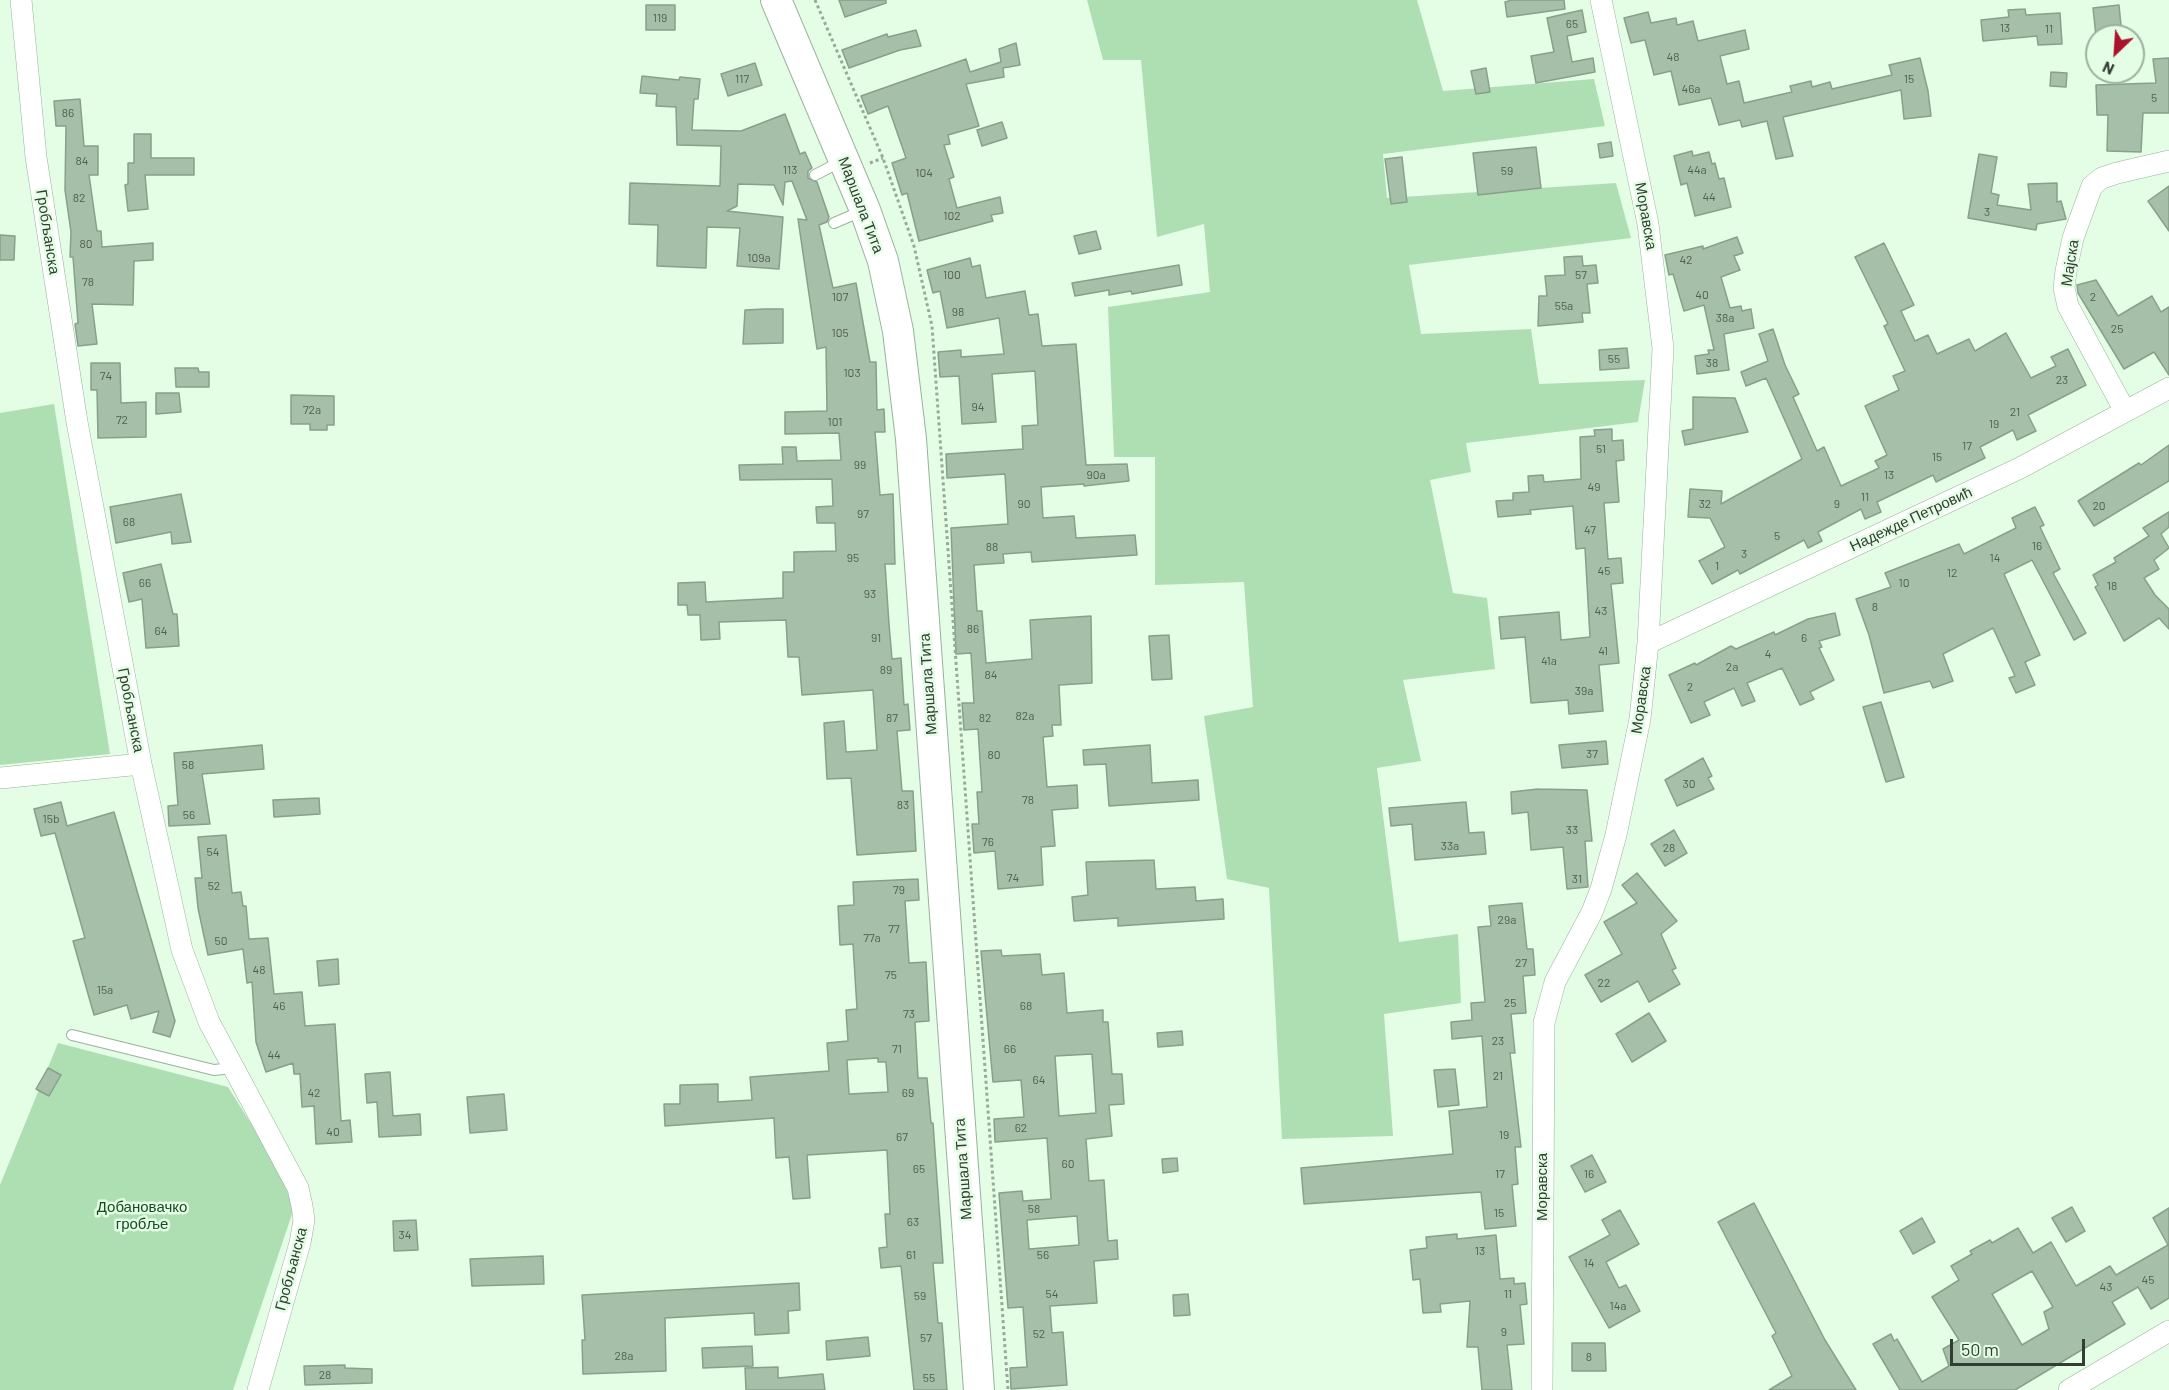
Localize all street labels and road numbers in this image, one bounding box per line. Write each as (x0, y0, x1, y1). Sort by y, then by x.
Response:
street label: Маршала Тита (834, 154, 888, 256)
street label: Моравска (1631, 181, 1661, 251)
street label: Гробљанска (32, 188, 64, 276)
street label: Мајска (2057, 238, 2083, 288)
street label: Надежде Петровић (1847, 483, 1975, 555)
street label: Маршала Тита (915, 633, 941, 735)
street label: Моравска (1627, 665, 1655, 735)
street label: Гробљанска (114, 666, 148, 754)
street label: Маршала Тита (950, 1118, 976, 1220)
street label: Моравска (1533, 1153, 1551, 1221)
street label: Гробљанска (271, 1225, 311, 1313)

